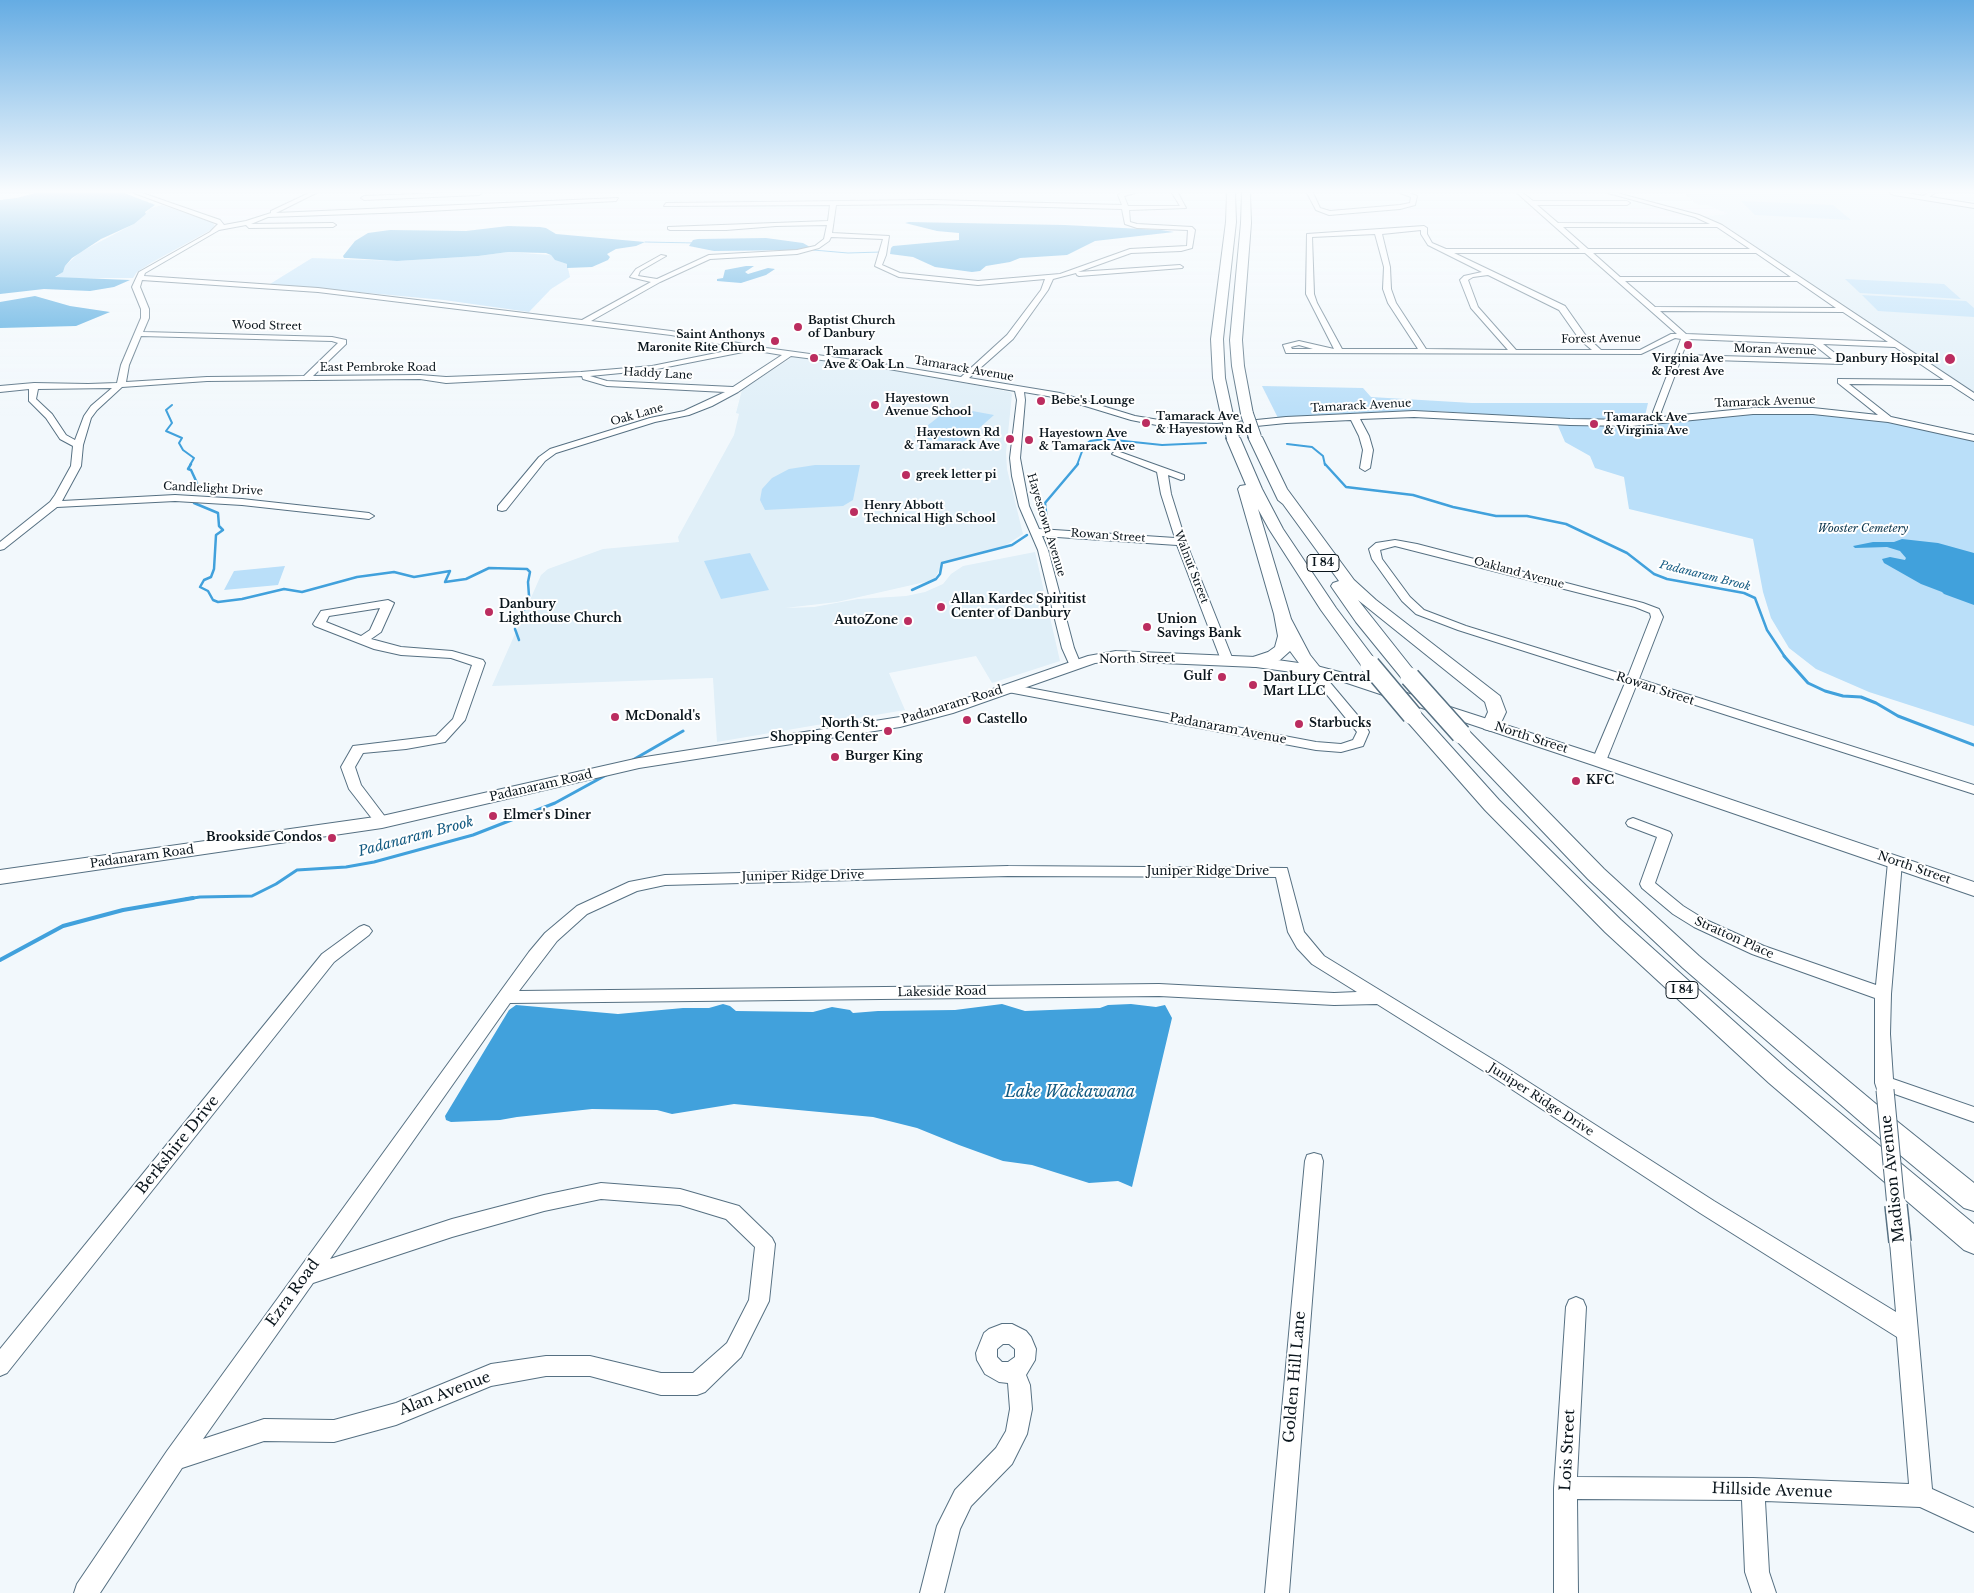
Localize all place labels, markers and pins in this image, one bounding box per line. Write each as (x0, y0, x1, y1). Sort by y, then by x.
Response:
place label: Baptist Church of Danbury (808, 314, 895, 340)
marker: Baptist Church of Danbury (792, 321, 804, 333)
place label: Saint Anthonys Maronite Rite Church (637, 328, 765, 354)
marker: Saint Anthonys Maronite Rite Church (769, 335, 781, 347)
marker: Virginia Ave & Forest Ave (1682, 339, 1694, 351)
place label: Tamarack Ave & Oak Ln (824, 345, 904, 371)
marker: Tamarack Ave & Oak Ln (808, 352, 820, 364)
place label: Virginia Ave & Forest Ave (1652, 352, 1724, 378)
place label: Danbury Hospital (1835, 352, 1939, 366)
marker: Danbury Hospital (1943, 352, 1957, 366)
place label: Hayestown Avenue School (885, 392, 971, 418)
place label: Bebe's Lounge (1051, 394, 1135, 408)
marker: Bebe's Lounge (1035, 395, 1047, 407)
marker: Hayestown Avenue School (869, 399, 881, 411)
place label: Tamarack Ave & Hayestown Rd (1156, 410, 1252, 436)
place label: Tamarack Ave & Virginia Ave (1604, 411, 1688, 437)
marker: Tamarack Ave & Hayestown Rd (1140, 417, 1152, 429)
marker: Tamarack Ave & Virginia Ave (1588, 418, 1600, 430)
place label: Hayestown Rd & Tamarack Ave (904, 426, 1000, 452)
place label: Hayestown Ave & Tamarack Ave (1039, 427, 1135, 453)
marker: Hayestown Rd & Tamarack Ave (1004, 433, 1016, 445)
marker: Hayestown Ave & Tamarack Ave (1023, 434, 1035, 446)
place label: greek letter pi (916, 468, 996, 482)
marker: greek letter pi (900, 469, 912, 481)
place label: Henry Abbott Technical High School (864, 499, 996, 525)
marker: Henry Abbott Technical High School (848, 506, 860, 518)
place label: Allan Kardec Spiritist Center of Danbury (951, 593, 1086, 621)
place label: Danbury Lighthouse Church (499, 598, 622, 626)
marker: Allan Kardec Spiritist Center of Danbury (935, 601, 947, 613)
marker: Danbury Lighthouse Church (483, 606, 495, 618)
place label: Union Savings Bank (1157, 613, 1241, 641)
place label: AutoZone (835, 614, 898, 628)
marker: AutoZone (902, 615, 914, 627)
marker: Union Savings Bank (1141, 621, 1153, 633)
place label: Gulf (1183, 670, 1212, 684)
marker: Gulf (1216, 671, 1228, 683)
place label: Danbury Central Mart LLC (1263, 671, 1370, 699)
marker: Danbury Central Mart LLC (1247, 679, 1259, 691)
place label: McDonald's (625, 710, 700, 724)
marker: McDonald's (609, 711, 621, 723)
place label: Castello (977, 713, 1027, 727)
marker: Castello (961, 714, 973, 726)
place label: North St. Shopping Center (770, 717, 878, 745)
place label: Starbucks (1309, 717, 1371, 731)
marker: Starbucks (1293, 718, 1305, 730)
marker: North St. Shopping Center (882, 725, 894, 737)
place label: Burger King (845, 750, 923, 764)
marker: Burger King (829, 751, 841, 763)
place label: KFC (1586, 774, 1614, 788)
marker: KFC (1570, 775, 1582, 787)
place label: Elmer's Diner (503, 809, 591, 823)
marker: Elmer's Diner (487, 810, 499, 822)
place label: Brookside Condos (206, 831, 322, 845)
marker: Brookside Condos (326, 832, 338, 844)

